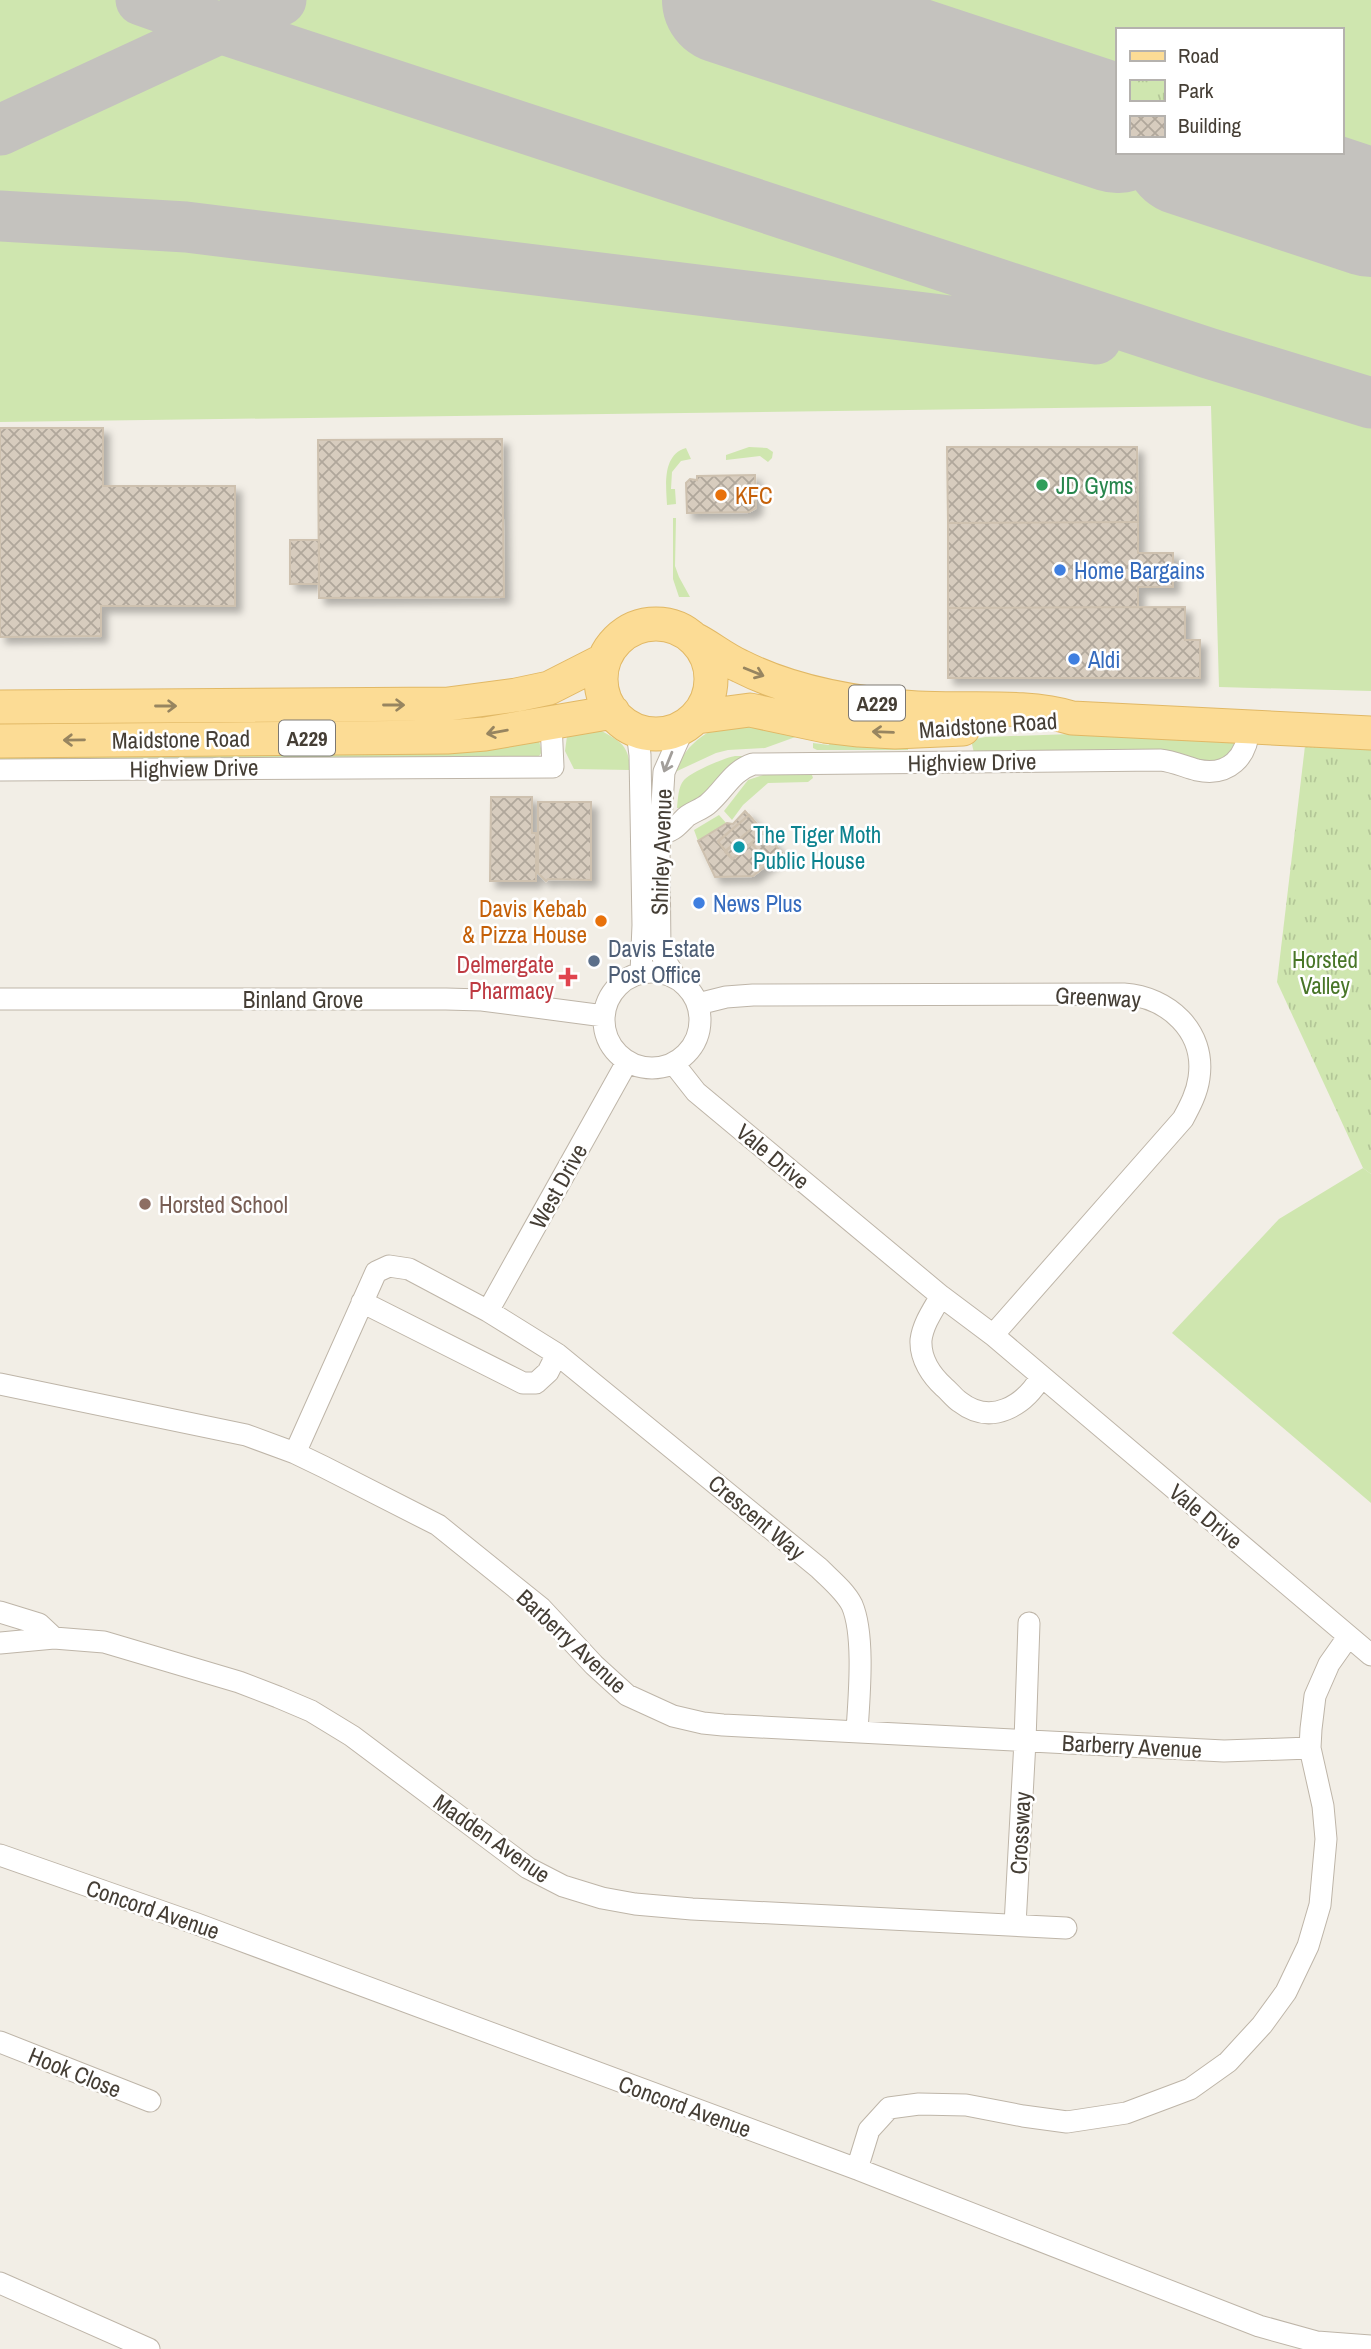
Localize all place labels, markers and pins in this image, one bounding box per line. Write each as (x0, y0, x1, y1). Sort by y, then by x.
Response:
place label: JD Gyms (1056, 470, 1134, 501)
marker: JD Gyms (1034, 477, 1050, 493)
place label: KFC (735, 480, 773, 511)
marker: KFC (713, 487, 729, 503)
place label: Home Bargains (1074, 555, 1205, 586)
marker: Home Bargains (1052, 562, 1068, 578)
place label: Aldi (1087, 644, 1121, 675)
marker: Aldi (1066, 651, 1082, 667)
place label: The Tiger Moth Public House (753, 819, 881, 876)
marker: The Tiger Moth Public House (731, 839, 747, 855)
place label: News Plus (713, 888, 802, 919)
place label: Davis Kebab & Pizza House (462, 893, 587, 950)
marker: News Plus (691, 895, 707, 911)
marker: Davis Kebab & Pizza House (593, 913, 609, 929)
place label: Davis Estate Post Office (608, 933, 715, 990)
place label: Delmergate Pharmacy (457, 949, 555, 1006)
marker: Davis Estate Post Office (586, 953, 602, 969)
marker: Delmergate Pharmacy (560, 969, 576, 985)
place label: Horsted School (159, 1189, 288, 1220)
marker: Horsted School (137, 1196, 153, 1212)

